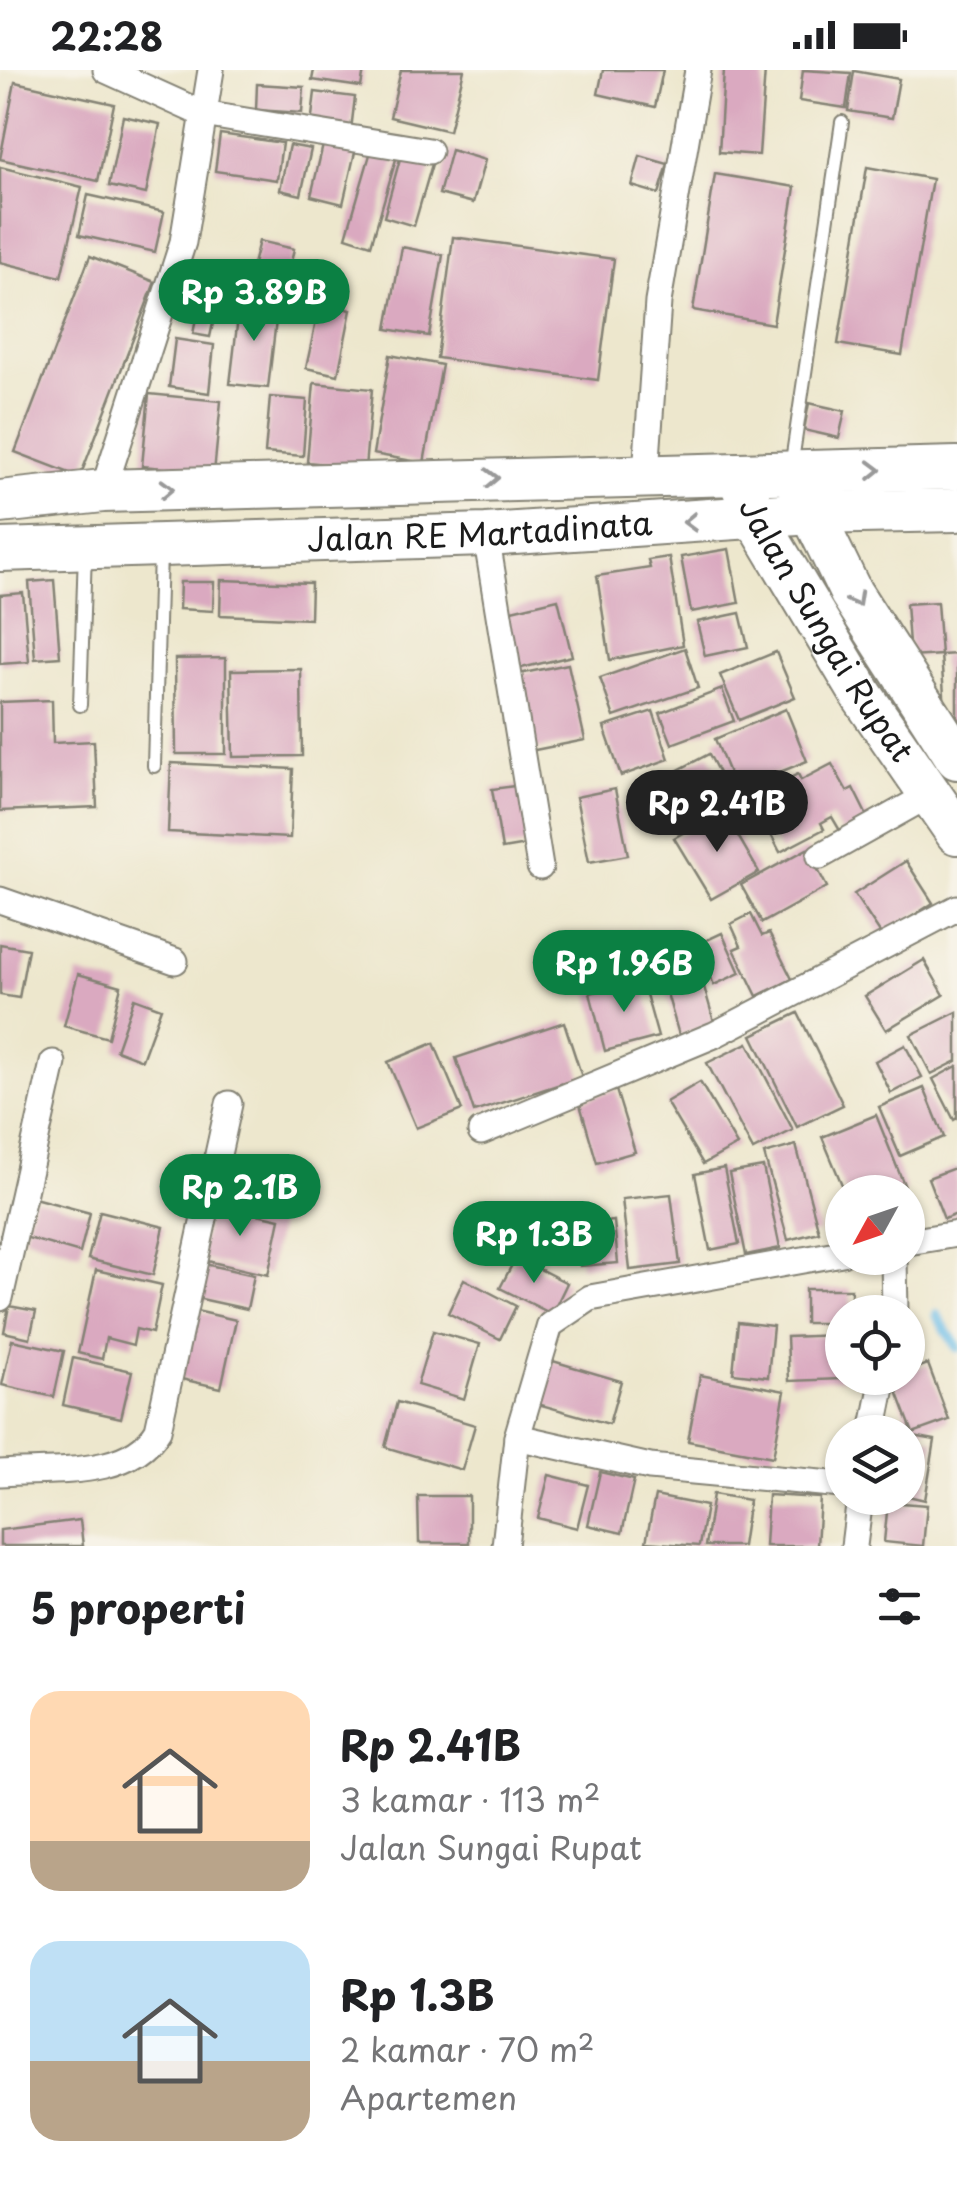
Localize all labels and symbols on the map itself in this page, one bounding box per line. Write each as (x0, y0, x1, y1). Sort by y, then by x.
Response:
pin: Rp 3.89B (151, 259, 357, 344)
one-way arrow (867, 460, 883, 481)
one-way arrow (484, 468, 500, 489)
one-way arrow (159, 479, 175, 500)
street label: Jalan Sungai Rupat (728, 490, 927, 771)
street label: Jalan RE Martadinata (306, 498, 654, 563)
one-way arrow (681, 512, 697, 533)
one-way arrow (844, 589, 863, 607)
pin: Rp 2.41B (614, 770, 820, 855)
pin: Rp 1.96B (521, 930, 727, 1015)
pin: Rp 2.1B (148, 1154, 332, 1239)
north arrow (825, 1175, 925, 1275)
pin: Rp 1.3B (442, 1201, 626, 1286)

